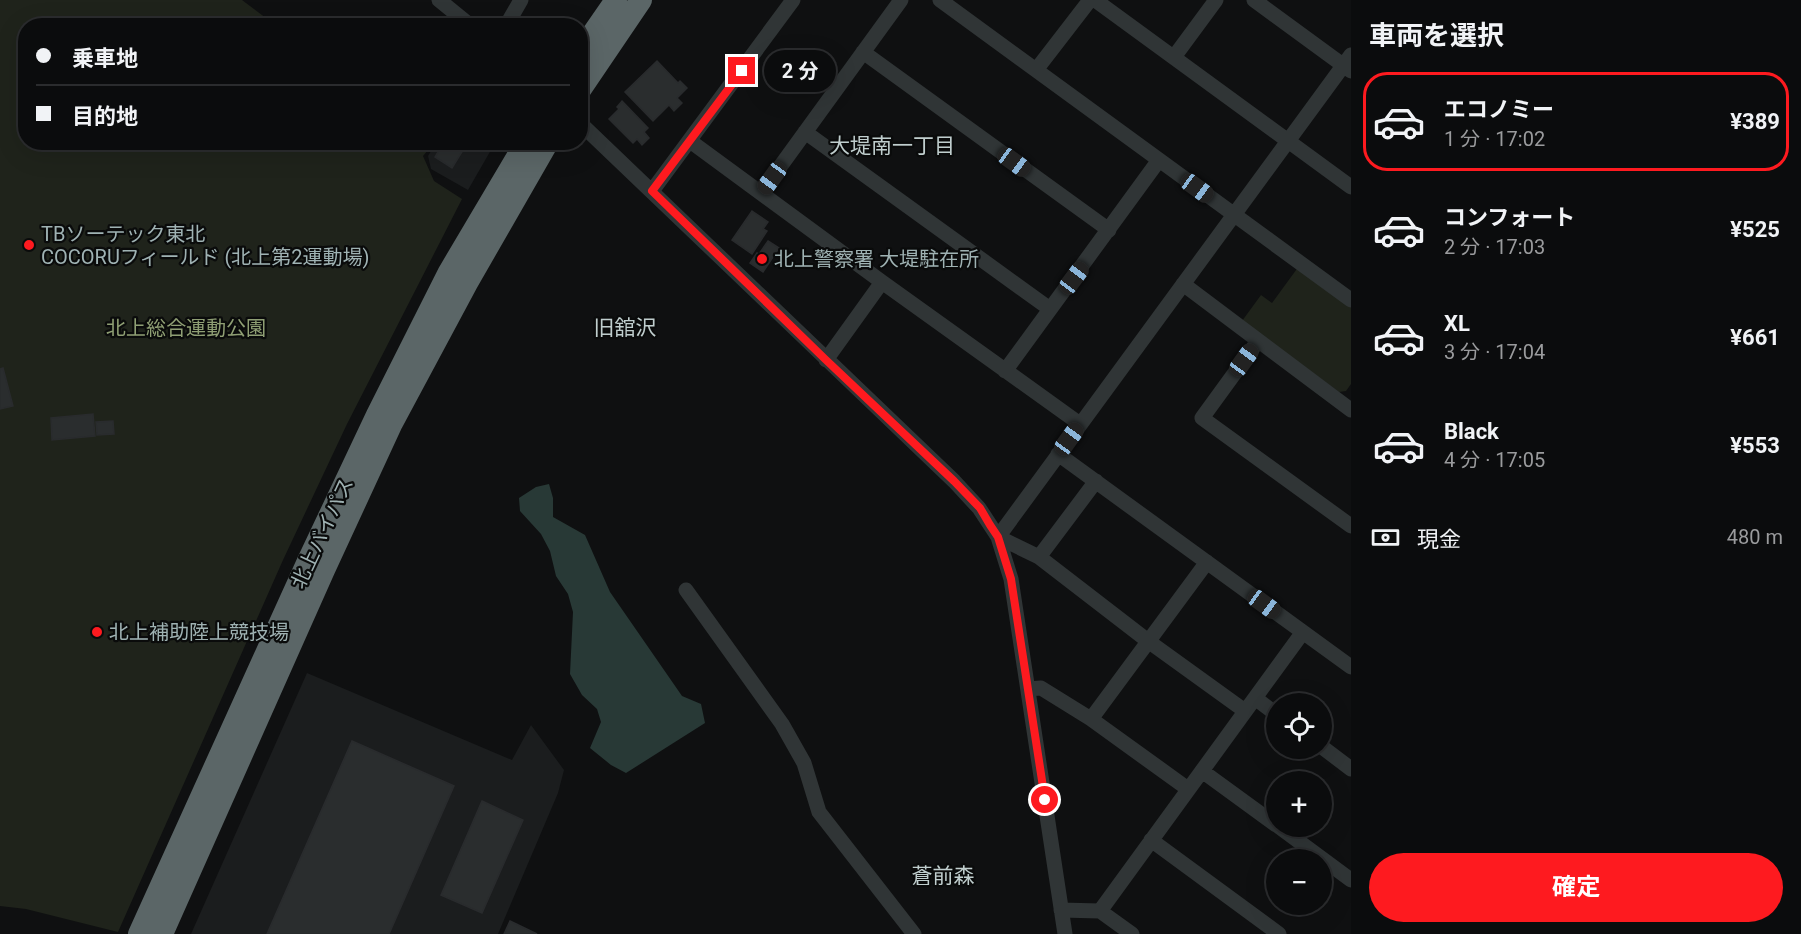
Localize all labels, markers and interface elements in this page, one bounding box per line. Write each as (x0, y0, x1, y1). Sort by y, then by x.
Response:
text: 車両を選択 (1369, 20, 1504, 52)
text: 乗車地 (72, 46, 138, 71)
callout: 2 分 (763, 50, 835, 92)
route end (728, 57, 755, 84)
text: 2 分 (782, 59, 818, 83)
icon: car (1372, 95, 1426, 149)
text: エコノミー (1444, 97, 1554, 122)
text: 目的地 (72, 104, 138, 129)
text: ¥389 (1730, 109, 1780, 134)
text: 1 分 · 17:02 (1444, 127, 1545, 151)
district label: 大堤南一丁目 (829, 134, 955, 158)
car (994, 144, 1034, 180)
car (754, 158, 790, 198)
car (1177, 170, 1217, 206)
icon: car (1372, 203, 1426, 257)
text: コンフォート (1444, 205, 1575, 230)
text: ¥525 (1730, 217, 1780, 242)
place label: TBソーテック東北 COCORUフィールド (北上第2運動場) (41, 222, 369, 269)
text: 2 分 · 17:03 (1444, 235, 1545, 259)
marker: TBソーテック東北 COCORUフィールド (北上第2運動場) (22, 238, 36, 252)
place label: 北上警察署 大堤駐在所 (774, 247, 979, 271)
marker: 北上警察署 大堤駐在所 (755, 252, 769, 266)
car (1056, 258, 1092, 298)
icon: car (1372, 311, 1426, 365)
text: XL (1444, 311, 1470, 336)
park label: 北上総合運動公園 (106, 316, 266, 340)
district label: 旧舘沢 (594, 316, 657, 340)
text: ¥661 (1730, 325, 1780, 350)
car (1226, 340, 1262, 380)
text: 3 分 · 17:04 (1444, 340, 1545, 364)
car (1051, 419, 1087, 459)
icon: car (1372, 419, 1426, 473)
text: Black (1444, 419, 1499, 444)
text: ¥553 (1730, 433, 1780, 458)
text: 4 分 · 17:05 (1444, 448, 1545, 472)
street label: 北上バイパス (286, 474, 358, 592)
icon: cash (1369, 521, 1402, 554)
text: 480 m (1727, 525, 1783, 549)
text: 現金 (1417, 527, 1461, 552)
car (1244, 586, 1284, 622)
place label: 北上補助陸上競技場 (109, 620, 289, 644)
marker: 北上補助陸上競技場 (90, 625, 104, 639)
map controls (1266, 693, 1332, 915)
button: locate (1266, 693, 1332, 759)
button: + (1266, 771, 1332, 837)
route start (1031, 786, 1058, 813)
button: − (1266, 849, 1332, 915)
button: 確定 (1369, 853, 1783, 922)
district label: 蒼前森 (912, 864, 975, 888)

